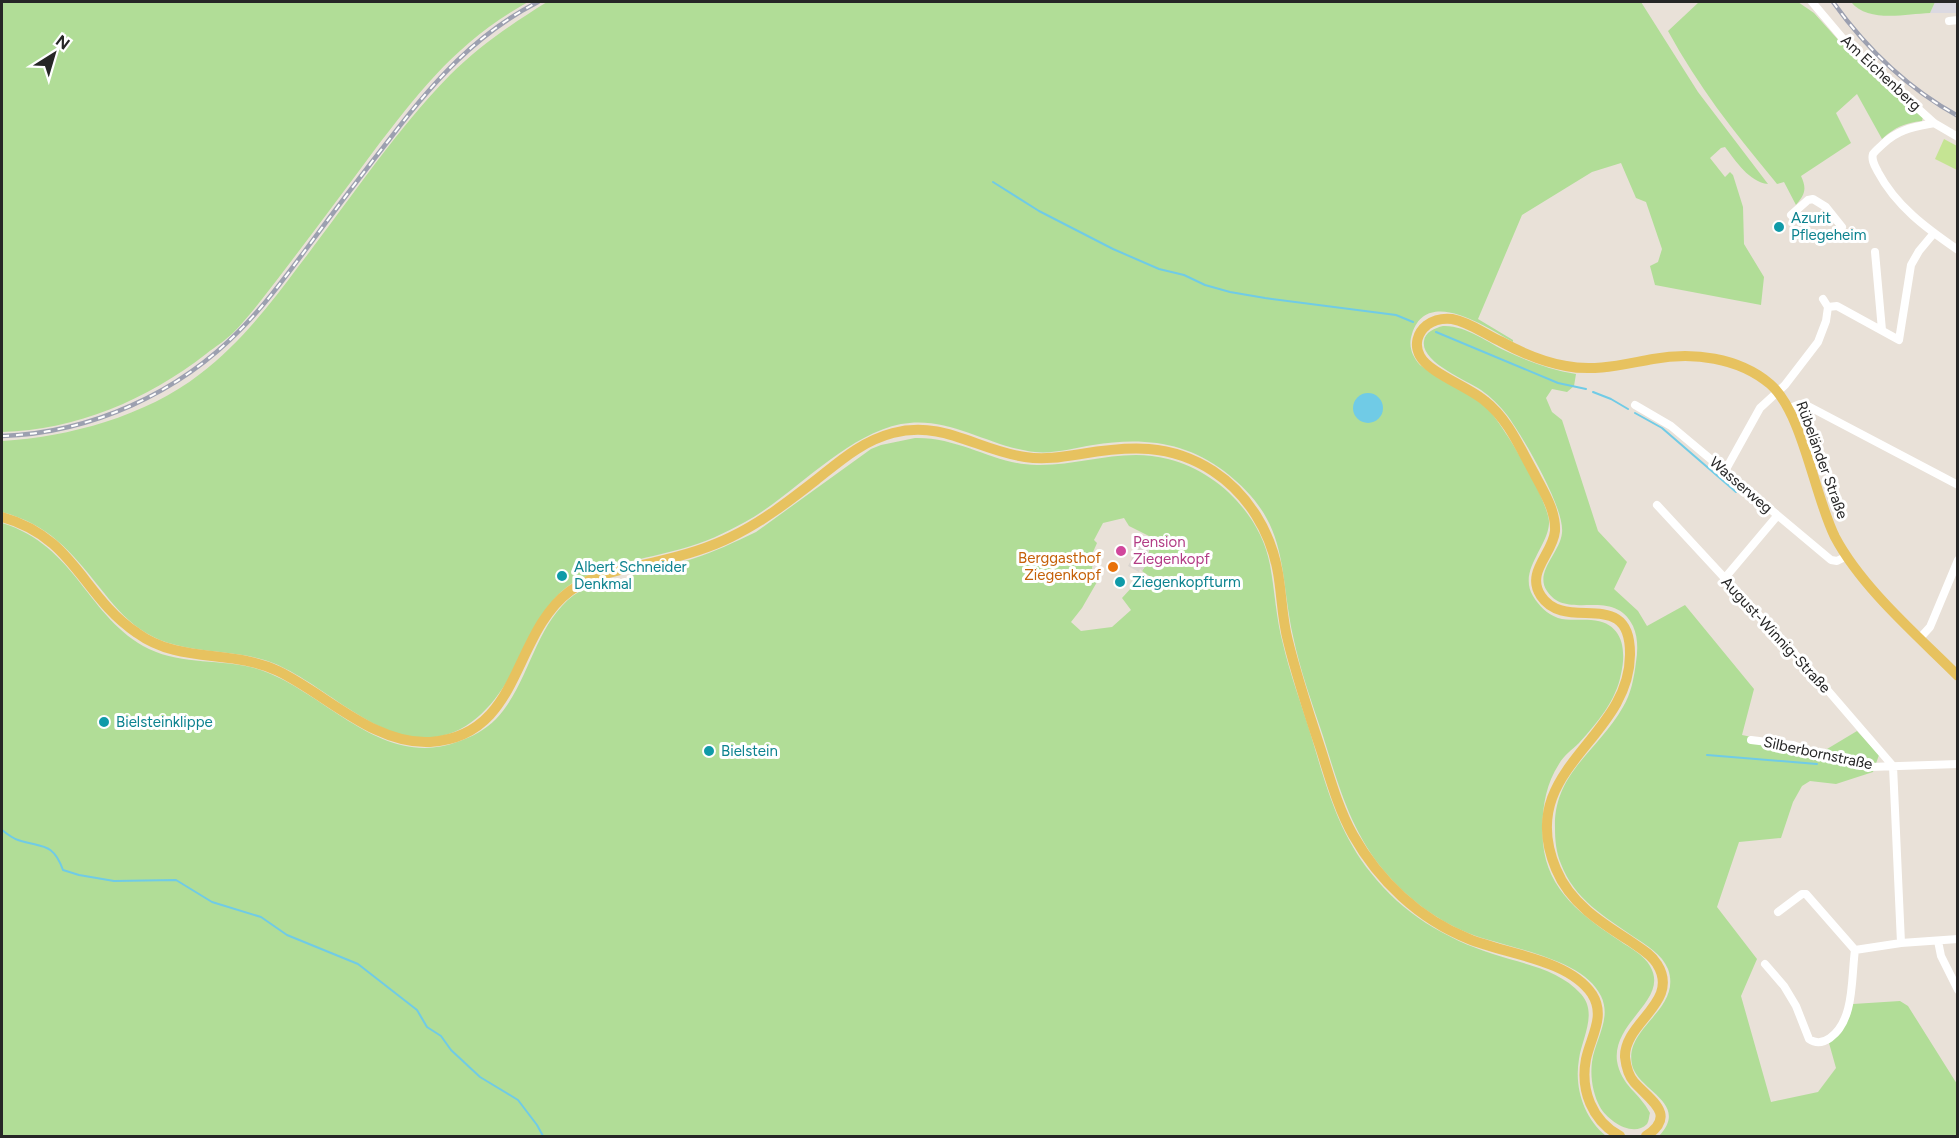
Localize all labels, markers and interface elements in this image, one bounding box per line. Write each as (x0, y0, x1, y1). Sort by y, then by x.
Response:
north arrow (24, 24, 84, 84)
text: N (52, 31, 73, 54)
street label: Am Eichenberg (1837, 31, 1925, 115)
place label: Azurit Pflegeheim (1791, 209, 1867, 244)
marker: Azurit Pflegeheim (1772, 220, 1786, 234)
street label: Rübeländer Straße (1792, 399, 1852, 521)
street label: Wasserweg (1706, 453, 1776, 517)
place label: Pension Ziegenkopf (1133, 533, 1210, 568)
marker: Pension Ziegenkopf (1114, 544, 1128, 558)
place label: Berggasthof Ziegenkopf (1018, 549, 1101, 584)
place label: Albert Schneider Denkmal (574, 558, 687, 593)
marker: Berggasthof Ziegenkopf (1106, 560, 1120, 574)
marker: Albert Schneider Denkmal (555, 569, 569, 583)
place label: Ziegenkopfturm (1132, 573, 1241, 591)
street label: August-Winnig-Straße (1718, 573, 1834, 697)
marker: Ziegenkopfturm (1113, 575, 1127, 589)
place label: Bielsteinklippe (116, 713, 213, 731)
marker: Bielsteinklippe (97, 715, 111, 729)
street label: Silberbornstraße (1762, 733, 1874, 773)
place label: Bielstein (721, 742, 778, 760)
marker: Bielstein (702, 744, 716, 758)

